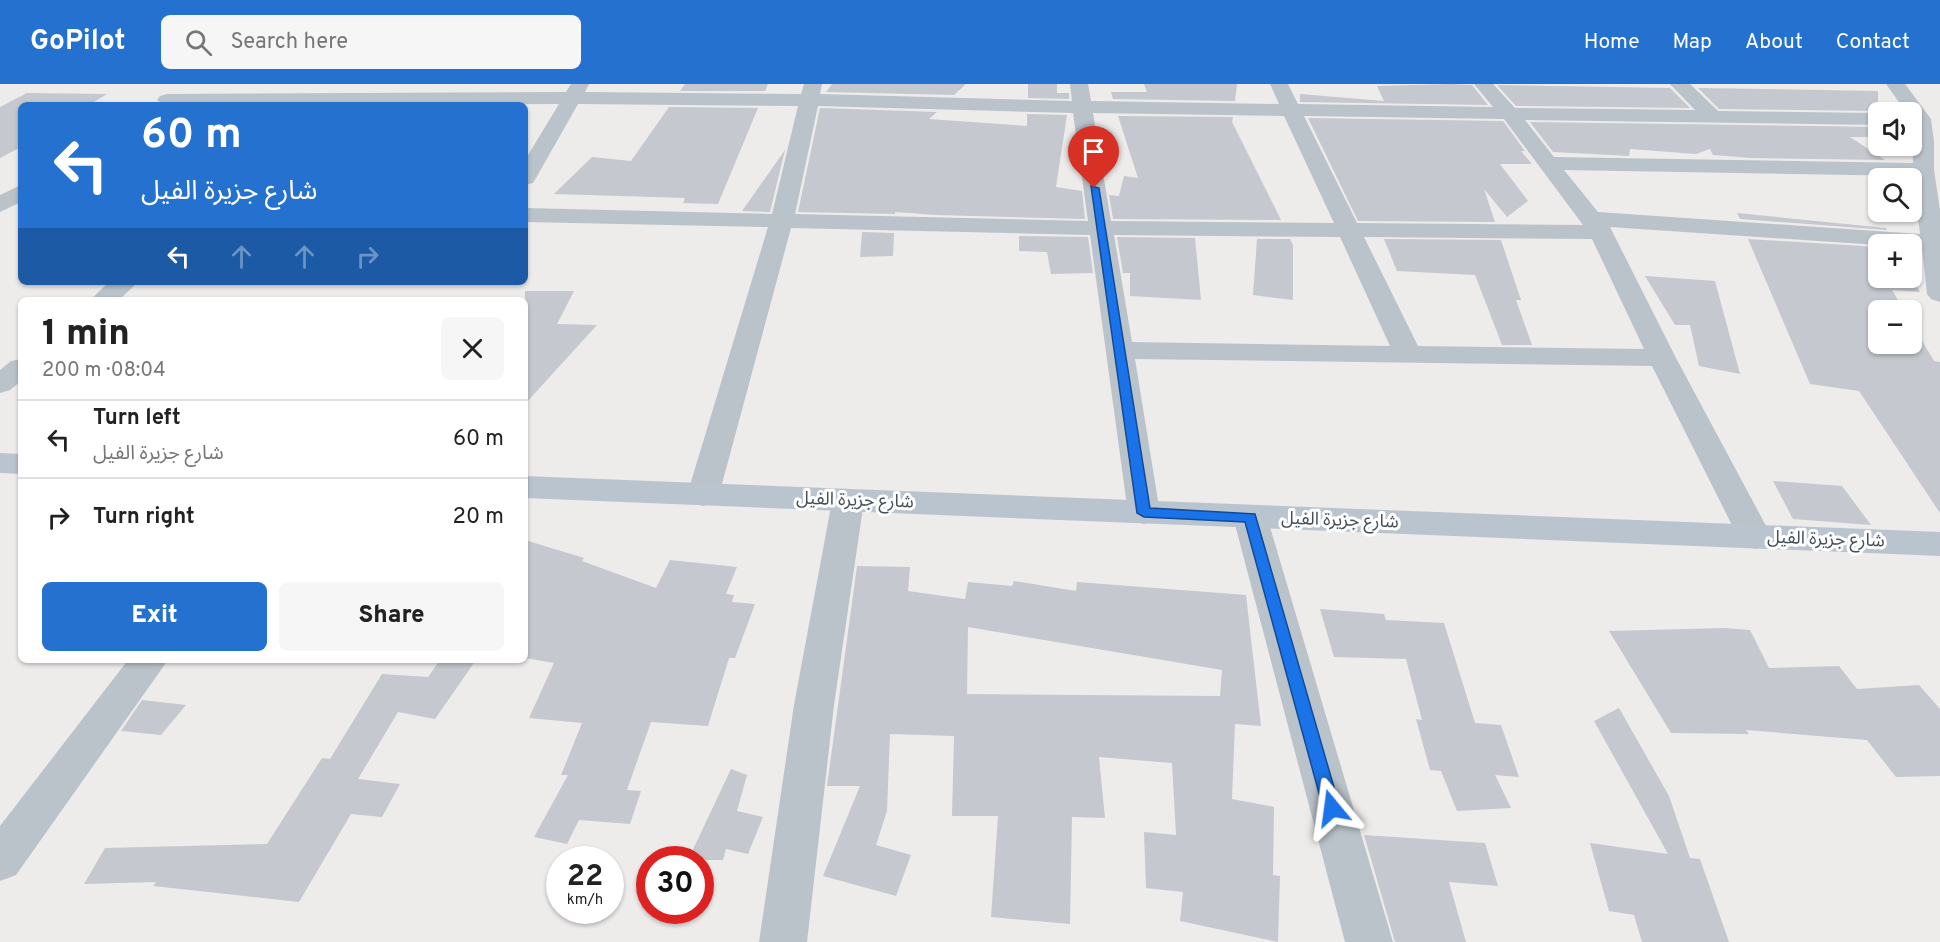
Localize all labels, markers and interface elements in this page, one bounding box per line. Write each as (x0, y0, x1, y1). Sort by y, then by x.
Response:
search box (161, 15, 581, 69)
text: GoPilot (30, 24, 125, 60)
icon: search (182, 26, 215, 59)
text: Search here (230, 29, 348, 56)
text: Home (1584, 29, 1640, 56)
text: Map (1673, 29, 1712, 56)
text: About (1745, 29, 1803, 56)
text: Contact (1836, 29, 1910, 56)
map controls (1868, 102, 1922, 354)
button: sound (1868, 102, 1922, 156)
text: 60 m (141, 110, 242, 163)
icon: left (42, 126, 120, 204)
pin (1068, 126, 1119, 188)
icon: arrive (1077, 135, 1110, 168)
button: search (1868, 168, 1922, 222)
text: شارع جزيرة الفيل (141, 175, 317, 209)
button: + (1868, 234, 1922, 288)
icon: left (162, 240, 195, 273)
icon: ahead (225, 240, 258, 273)
icon: ahead (288, 240, 321, 273)
icon: right (351, 240, 384, 273)
button: − (1868, 300, 1922, 354)
text: 1 min (42, 312, 130, 358)
button: close (441, 317, 504, 380)
text: 200 m · 08:04 (42, 358, 166, 384)
text: Turn left (93, 405, 181, 432)
icon: left (42, 423, 75, 456)
text: 60 m (453, 426, 504, 453)
text: شارع جزيرة الفيل (93, 441, 224, 467)
street label: شارع جزيرة الفيل (796, 487, 914, 516)
icon: right (42, 501, 75, 534)
text: Turn right (93, 504, 195, 531)
text: 20 m (453, 504, 504, 531)
street label: شارع جزيرة الفيل (1281, 507, 1399, 536)
street label: شارع جزيرة الفيل (1767, 526, 1885, 555)
button: Exit (42, 582, 267, 651)
button: Share (279, 582, 504, 651)
position arrow (1300, 776, 1364, 840)
speed limit sign: 30 (636, 846, 714, 924)
text: 22 (567, 859, 603, 896)
text: km/h (567, 891, 603, 910)

